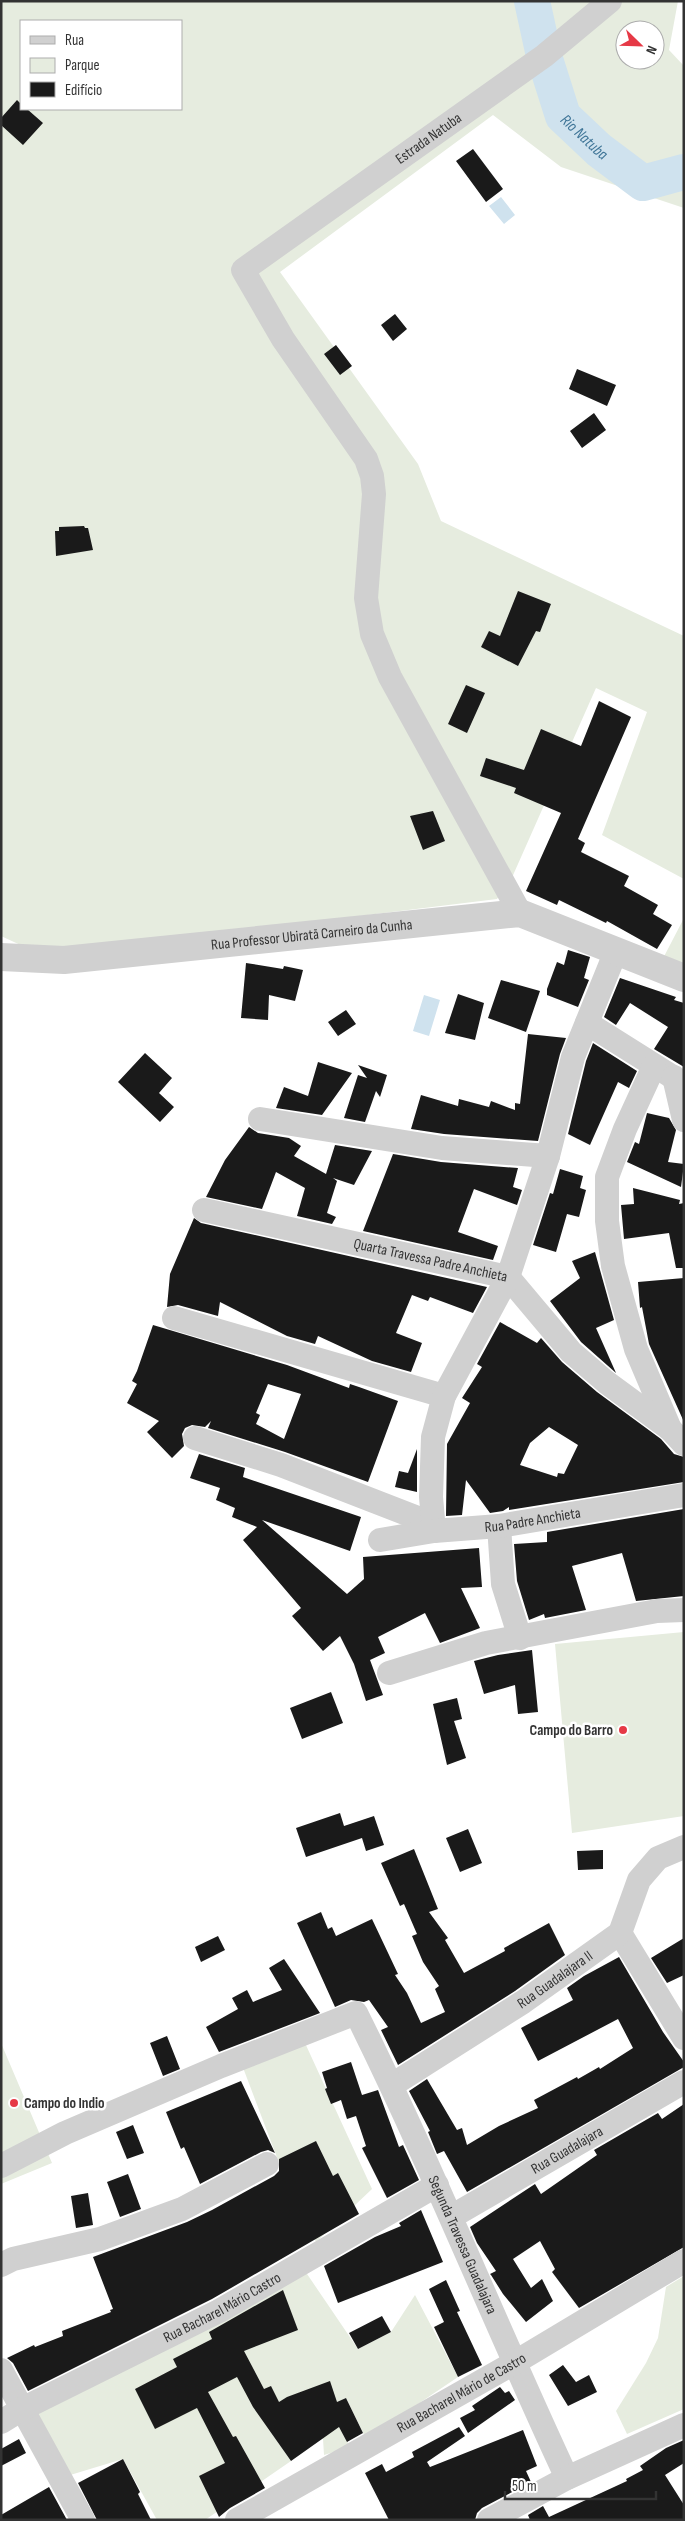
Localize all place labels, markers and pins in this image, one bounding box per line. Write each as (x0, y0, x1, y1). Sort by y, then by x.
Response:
place label: Campo do Barro (530, 1721, 613, 1740)
marker: Campo do Barro (617, 1724, 629, 1736)
place label: Campo do Indio (24, 2094, 105, 2113)
marker: Campo do Indio (8, 2097, 20, 2109)

